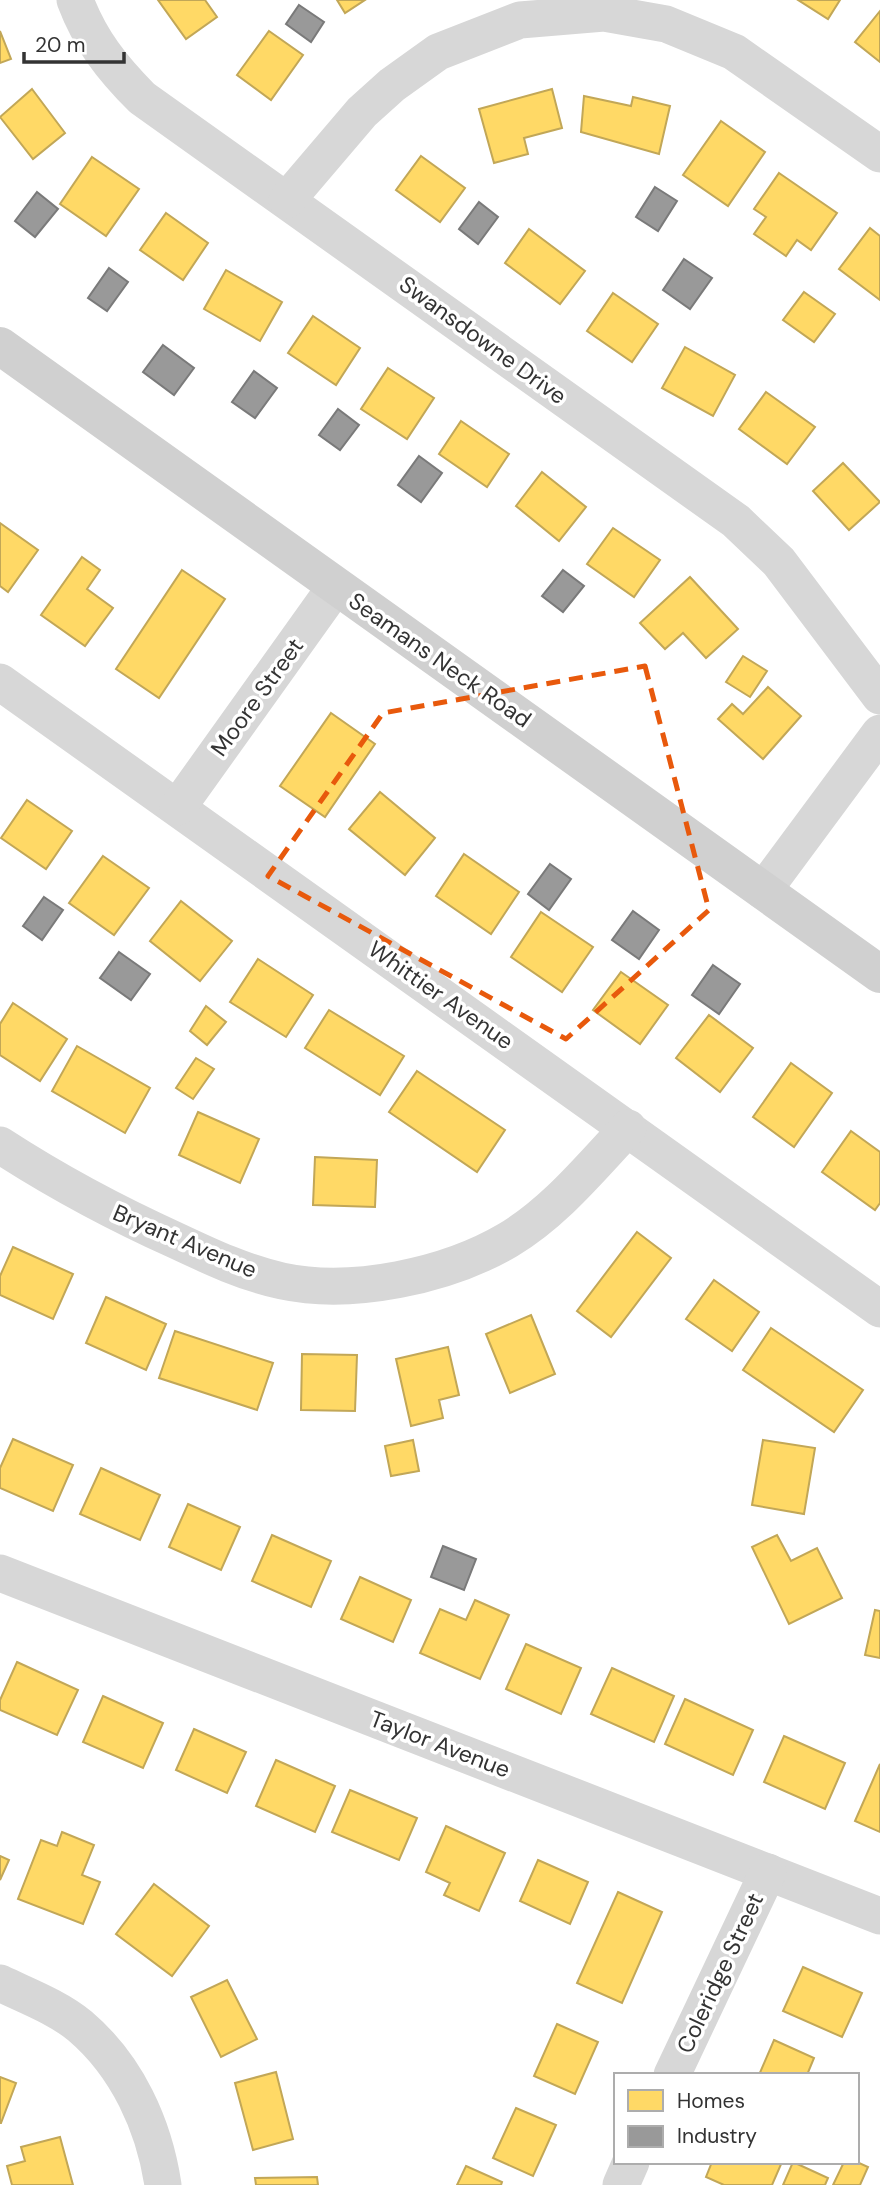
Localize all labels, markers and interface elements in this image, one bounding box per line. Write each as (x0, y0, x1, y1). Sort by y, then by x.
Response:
scale bar (24, 21, 124, 65)
text: 20 m (35, 31, 86, 59)
street label: Swansdowne Drive (393, 269, 573, 411)
street label: Seamans Neck Road (343, 586, 537, 734)
street label: Moore Street (204, 632, 310, 762)
street label: Whittier Avenue (363, 934, 519, 1056)
street label: Bryant Avenue (109, 1197, 261, 1285)
street label: Taylor Avenue (366, 1704, 514, 1784)
street label: Coleridge Street (670, 1888, 770, 2058)
legend (614, 2073, 859, 2164)
text: Homes (677, 2087, 745, 2115)
text: Industry (677, 2122, 757, 2150)

